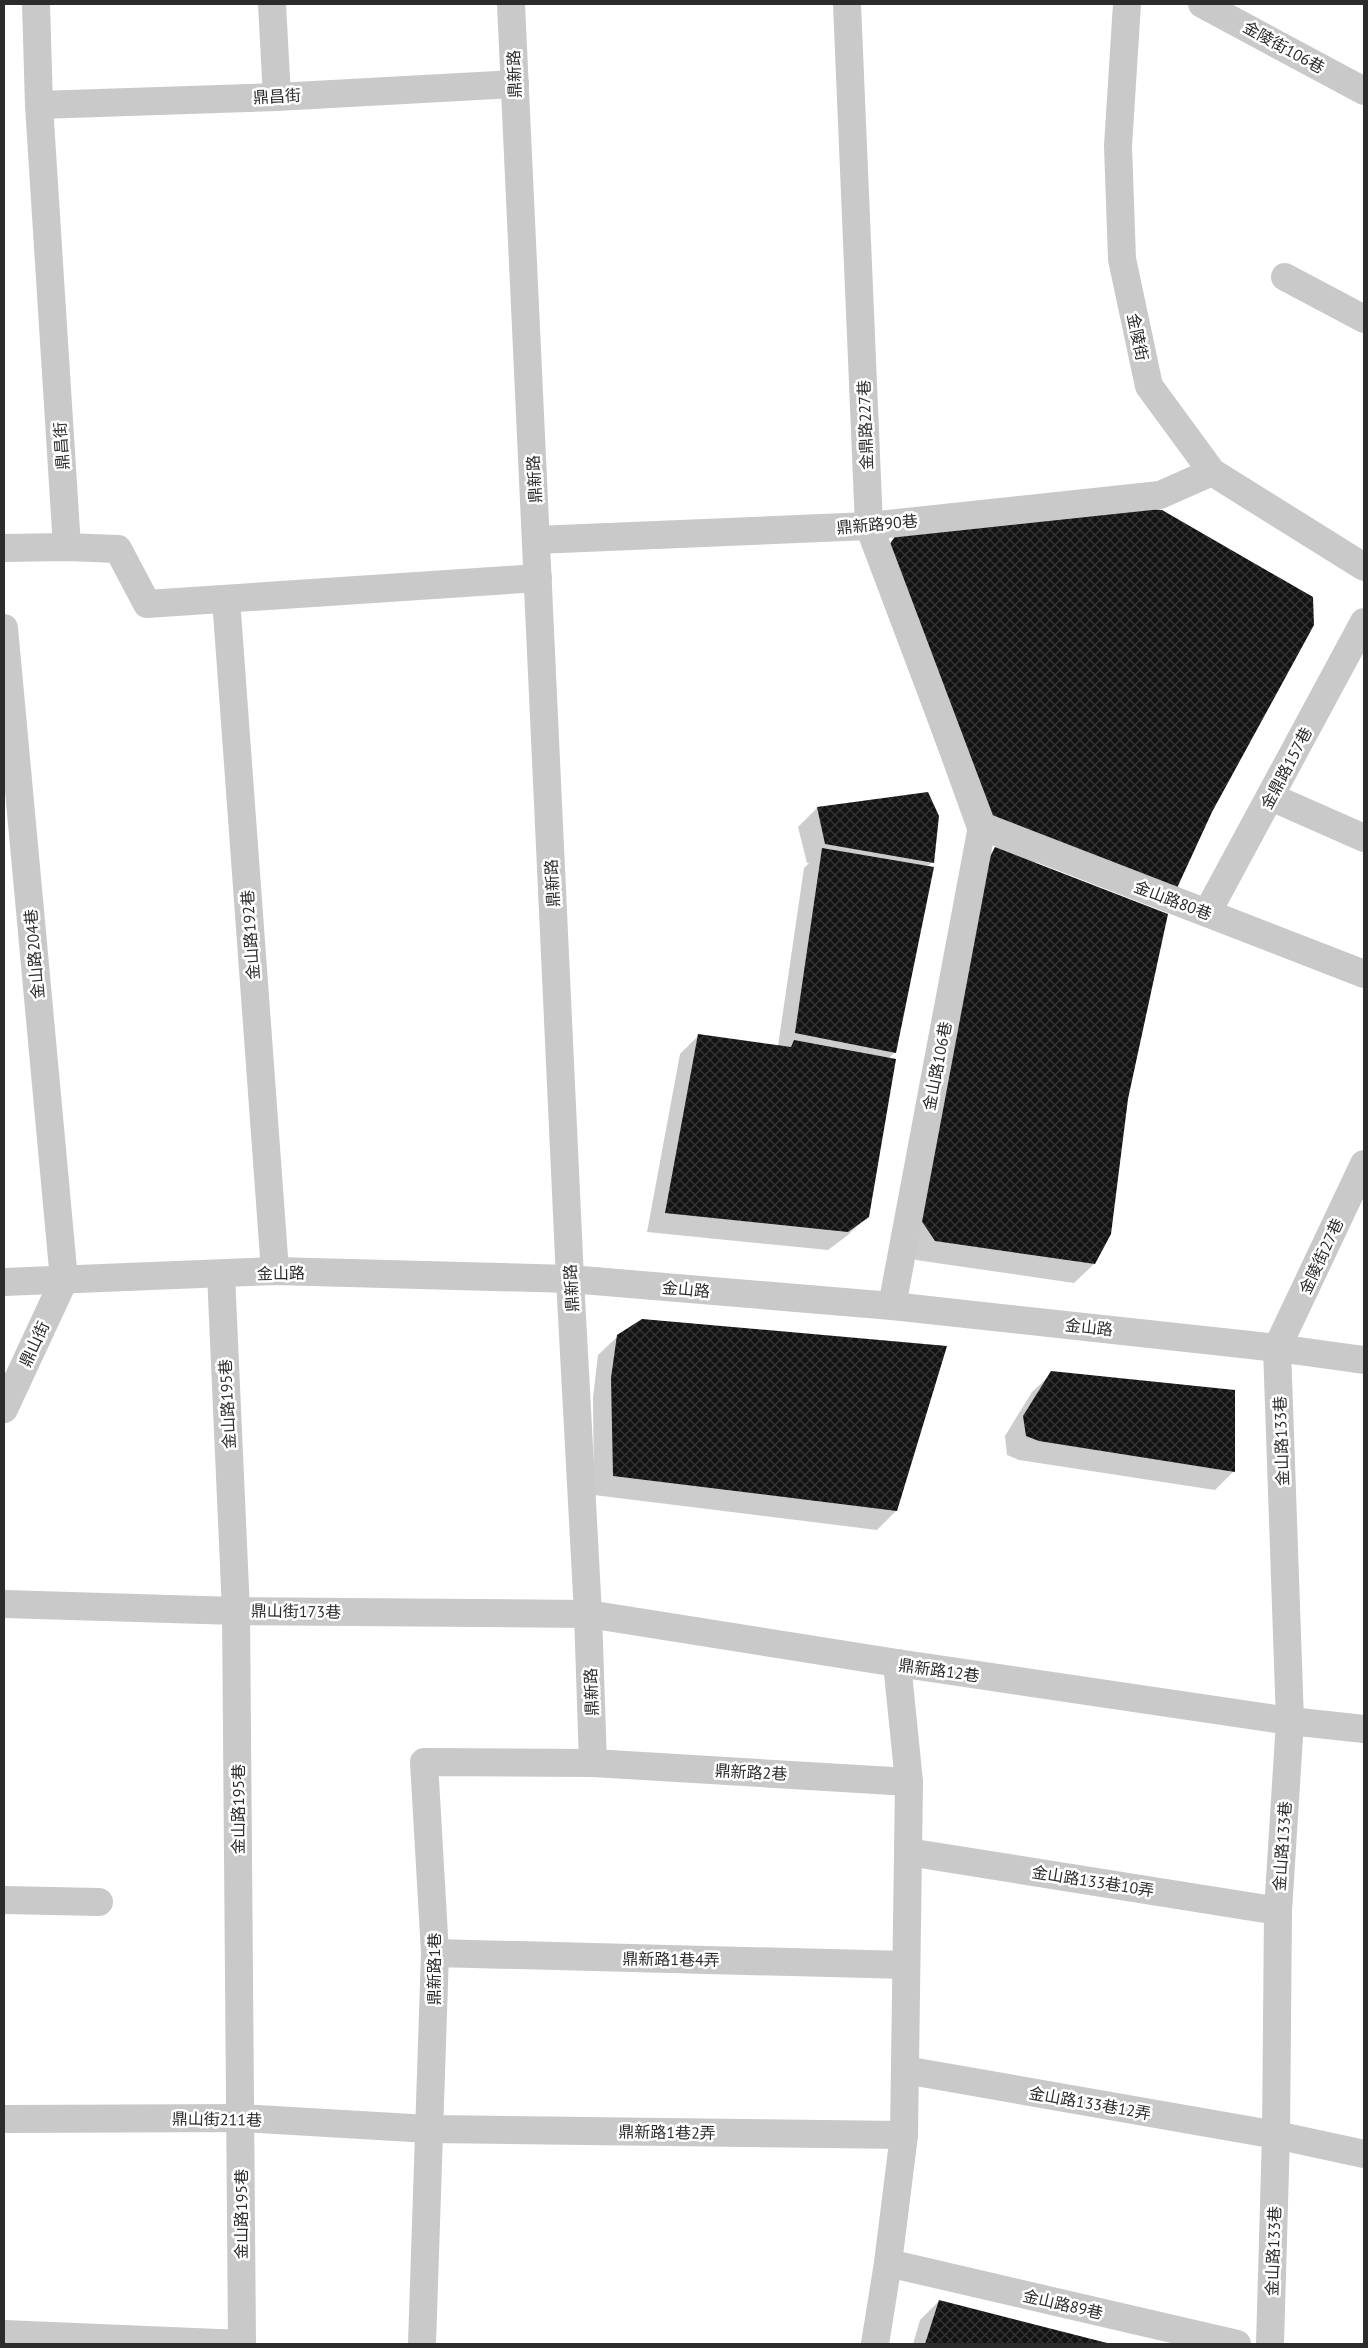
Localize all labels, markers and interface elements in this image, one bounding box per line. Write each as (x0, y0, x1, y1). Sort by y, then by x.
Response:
street label: 金陵街106巷 (1240, 16, 1328, 78)
street label: 鼎新路 (503, 50, 525, 98)
street label: 鼎昌街 (253, 85, 301, 107)
street label: 金陵街 (1123, 311, 1153, 363)
street label: 金鼎路227巷 (853, 380, 877, 470)
street label: 鼎昌街 (49, 421, 73, 471)
street label: 鼎新路 (523, 455, 545, 503)
street label: 鼎新路90巷 (836, 510, 918, 538)
street label: 金鼎路157巷 (1256, 723, 1316, 813)
street label: 鼎新路 (541, 859, 563, 907)
street label: 金山路80巷 (1131, 876, 1215, 924)
street label: 金山路192巷 (237, 889, 263, 981)
street label: 金山路204巷 (20, 908, 48, 1000)
street label: 金山路106巷 (919, 1020, 955, 1112)
street label: 金陵街27巷 (1295, 1215, 1347, 1297)
street label: 金山路 (257, 1263, 305, 1283)
street label: 鼎新路 (560, 1264, 582, 1312)
street label: 金山路 (661, 1277, 711, 1301)
street label: 金山路 (1064, 1315, 1114, 1339)
street label: 鼎山街 (15, 1318, 53, 1370)
street label: 金山路195巷 (215, 1358, 239, 1450)
street label: 金山路133巷 (1269, 1396, 1293, 1486)
street label: 鼎山街173巷 (251, 1600, 341, 1622)
street label: 鼎新路12巷 (897, 1654, 981, 1686)
street label: 鼎新路 (580, 1668, 602, 1716)
street label: 鼎新路2巷 (714, 1760, 788, 1784)
street label: 金山路195巷 (228, 1764, 248, 1854)
street label: 金山路133巷 (1269, 1800, 1295, 1892)
street label: 金山路133巷10弄 (1030, 1861, 1156, 1901)
street label: 鼎新路1巷 (424, 1933, 444, 2005)
street label: 鼎新路1巷4弄 (622, 1948, 720, 1970)
street label: 金山路133巷12弄 (1027, 2082, 1153, 2124)
street label: 鼎山街211巷 (172, 2108, 262, 2130)
street label: 鼎新路1巷2弄 (618, 2121, 716, 2143)
street label: 金山路195巷 (231, 2169, 251, 2259)
street label: 金山路133巷 (1261, 2206, 1285, 2296)
street label: 金山路89巷 (1021, 2285, 1105, 2323)

